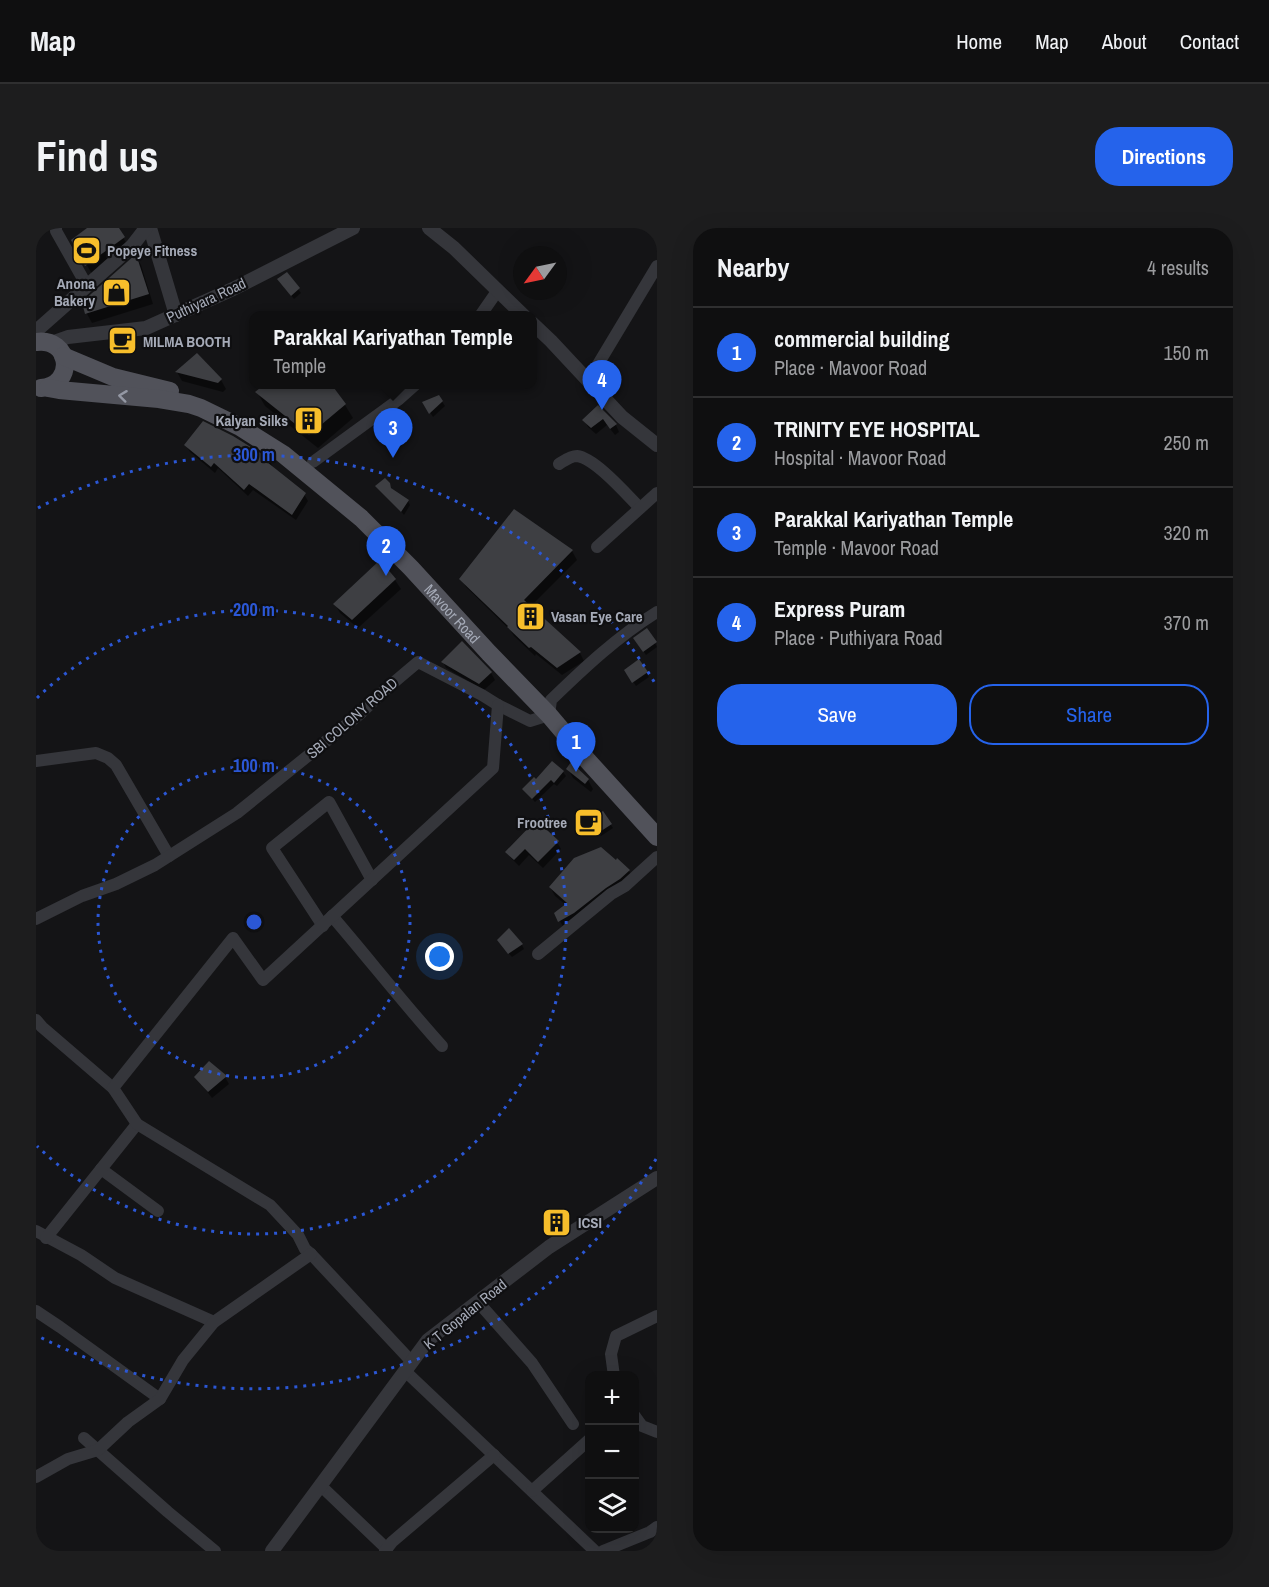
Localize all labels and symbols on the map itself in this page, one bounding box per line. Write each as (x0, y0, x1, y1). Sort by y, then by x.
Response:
sports icon: Popeye Fitness (70, 234, 102, 266)
place label: Popeye Fitness (107, 240, 197, 261)
north arrow (513, 246, 567, 300)
street label: Puthiyara Road (163, 272, 249, 328)
place label: Anona Bakery (54, 273, 95, 311)
shop icon: Anona Bakery (100, 276, 132, 308)
cafe icon: MILMA BOOTH (106, 325, 138, 357)
place label: MILMA BOOTH (143, 331, 231, 352)
pin: 4 (582, 360, 622, 410)
one-way arrow (119, 390, 128, 402)
building icon: Kalyan Silks (293, 404, 325, 436)
pin: 3 (374, 408, 412, 458)
place label: Kalyan Silks (216, 410, 288, 431)
text: 300 m (233, 442, 275, 467)
pin: 2 (366, 526, 406, 576)
street label: Mavoor Road (420, 579, 485, 648)
text: 200 m (233, 597, 275, 622)
building icon: Vasan Eye Care (514, 600, 546, 632)
place label: Vasan Eye Care (551, 606, 643, 627)
street label: SBI COLONY ROAD (302, 673, 402, 763)
pin: 1 (556, 722, 596, 772)
text: 100 m (233, 753, 275, 778)
cafe icon: Frootree (572, 806, 604, 838)
place label: Frootree (517, 812, 567, 833)
centre of rings (244, 912, 264, 932)
your location (425, 942, 454, 971)
building icon: ICSI (541, 1206, 573, 1238)
place label: ICSI (578, 1212, 602, 1233)
street label: K T Gopalan Road (419, 1274, 511, 1354)

